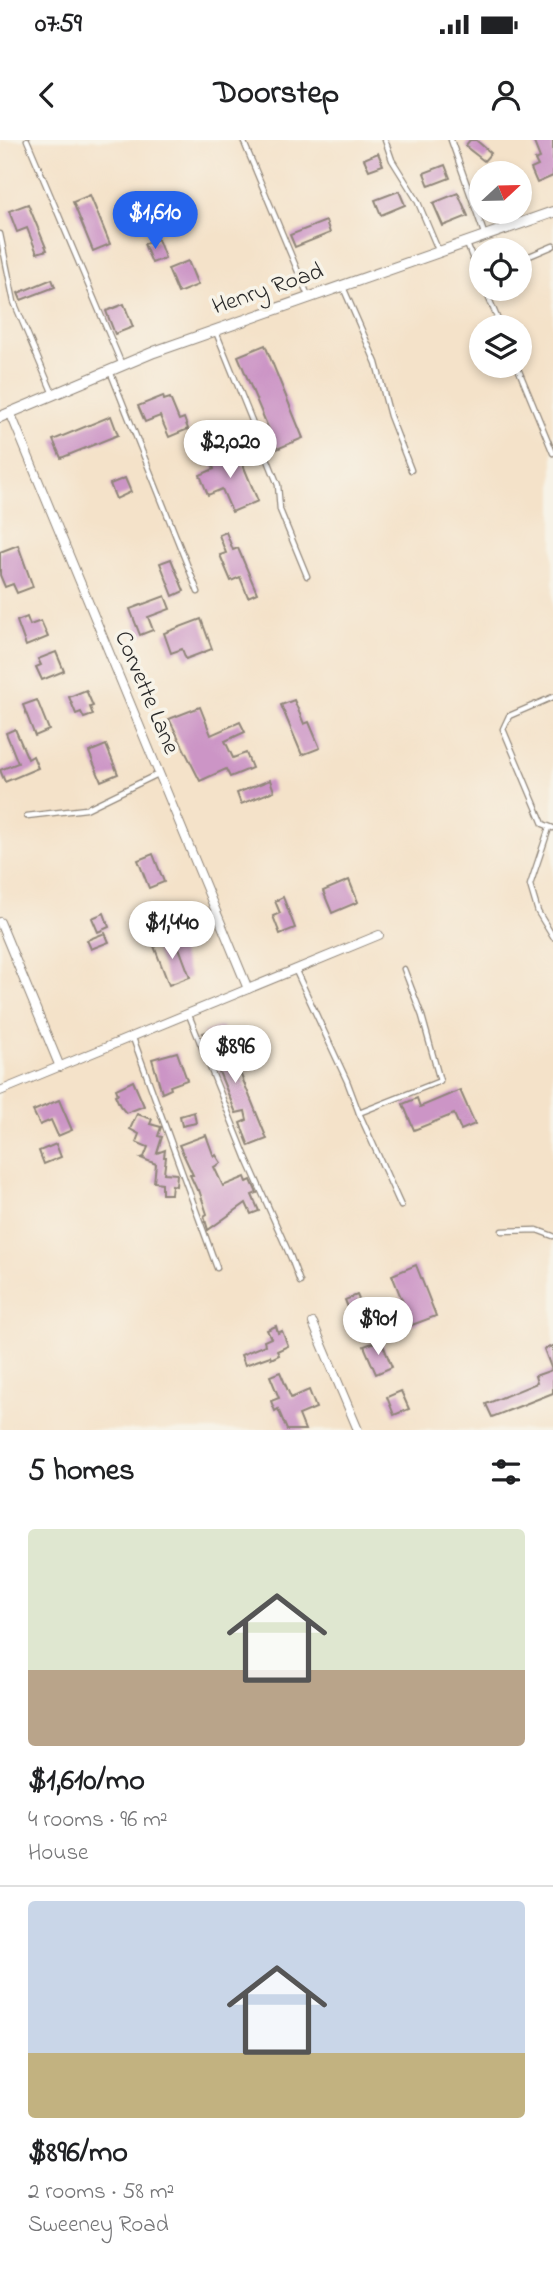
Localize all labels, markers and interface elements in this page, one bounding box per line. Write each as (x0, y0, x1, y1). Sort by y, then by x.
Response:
text: 07:59 (35, 6, 82, 44)
text: Doorstep (214, 71, 339, 118)
icon: back (28, 76, 66, 114)
icon: person (487, 76, 525, 114)
north arrow (469, 161, 532, 224)
map controls (469, 161, 532, 378)
pin: $1,610 (98, 192, 212, 251)
text: $1,610 (129, 197, 181, 230)
button: locate (469, 238, 532, 301)
street label: Henry Road (208, 254, 329, 326)
button: layers (469, 315, 532, 378)
pin: $2,020 (173, 420, 287, 480)
text: $2,020 (200, 426, 260, 459)
street label: Corvette Lane (104, 626, 188, 760)
pin: $1,440 (115, 902, 229, 961)
text: $1,440 (145, 907, 199, 940)
pin: $896 (194, 1026, 276, 1085)
text: $896 (215, 1031, 255, 1064)
pin: $901 (337, 1298, 419, 1357)
text: $901 (359, 1303, 397, 1336)
text: 5 homes (28, 1450, 135, 1494)
icon: filters (487, 1453, 525, 1491)
icon: home (214, 1575, 340, 1701)
text: $1,610/mo (28, 1760, 145, 1804)
text: 4 rooms · 96 m² (28, 1804, 168, 1837)
text: House (28, 1837, 88, 1870)
icon: home (214, 1947, 340, 2073)
text: $896/mo (28, 2132, 128, 2176)
text: 2 rooms · 58 m² (28, 2176, 174, 2209)
text: Sweeney Road (28, 2209, 169, 2242)

